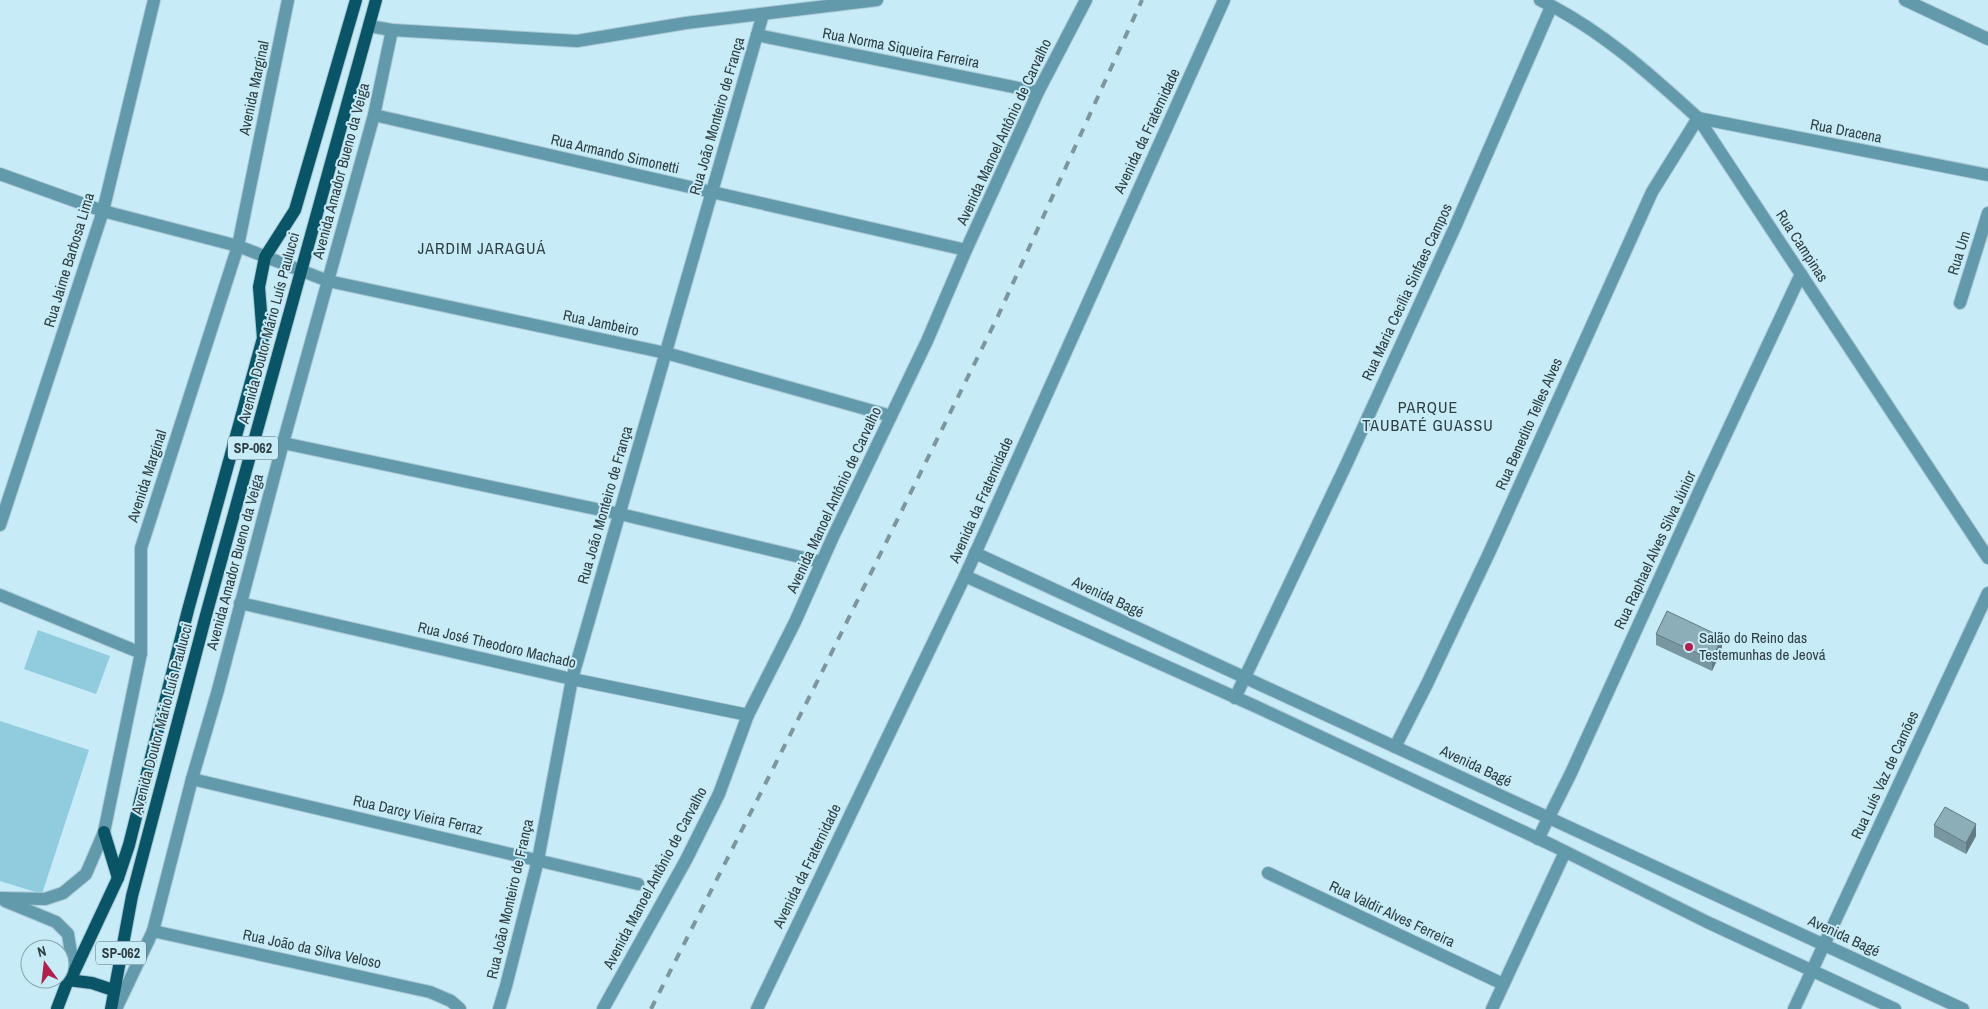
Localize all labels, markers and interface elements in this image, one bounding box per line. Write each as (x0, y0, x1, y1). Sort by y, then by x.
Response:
street label: Rua Norma Siqueira Ferreira (821, 22, 981, 73)
street label: Rua João Monteiro de França (684, 34, 749, 197)
street label: Avenida Manoel Antônio de Carvalho (951, 35, 1056, 229)
street label: Avenida Marginal (233, 39, 274, 138)
street label: Avenida da Fraternidade (1108, 65, 1185, 198)
street label: Avenida Amador Bueno da Veiga (307, 80, 374, 262)
street label: Rua Dracena (1809, 113, 1884, 148)
street label: Rua Armando Simonetti (549, 129, 681, 179)
street label: Rua Jaime Barbosa Lima (38, 190, 99, 330)
street label: Rua Maria Cecília Sinfaes Campos (1356, 200, 1457, 384)
street label: Rua Campinas (1771, 206, 1834, 286)
street label: Rua Um (1942, 228, 1975, 277)
street label: Avenida Doutor Mário Luís Paulucci (233, 230, 304, 427)
district label: JARDIM JARAGUÁ (418, 237, 546, 259)
street label: Rua Jambeiro (561, 304, 641, 341)
street label: Rua Benedito Telles Alves (1490, 354, 1567, 493)
district label: PARQUE TAUBATÉ GUASSU (1362, 396, 1494, 436)
street label: Avenida Manoel Antônio de Carvalho (781, 403, 886, 597)
street label: Rua João Monteiro de França (572, 423, 637, 586)
street label: Avenida Marginal (121, 427, 171, 526)
street label: Avenida da Fraternidade (943, 433, 1018, 567)
road number: SP-062 (228, 436, 278, 459)
street label: Rua Raphael Alves Silva Júnior (1608, 467, 1701, 633)
street label: Avenida Amador Bueno da Veiga (201, 471, 268, 653)
street label: Avenida Bagé (1068, 570, 1148, 622)
street label: Rua José Theodoro Machado (416, 616, 578, 673)
street label: Avenida Doutor Mário Luís Paulucci (126, 621, 197, 818)
place label: Salão do Reino das Testemunhas de Jeová (1699, 627, 1826, 665)
marker: Salão do Reino das Testemunhas de Jeová (1683, 641, 1695, 653)
street label: Rua Luís Vaz de Camões (1846, 707, 1923, 842)
street label: Avenida Bagé (1436, 739, 1516, 791)
street label: Avenida Manoel Antônio de Carvalho (597, 783, 712, 973)
street label: Rua Darcy Vieira Ferraz (351, 789, 485, 840)
street label: Avenida da Fraternidade (767, 800, 846, 932)
street label: Rua João Monteiro de França (481, 817, 538, 981)
street label: Rua Valdir Alves Ferreira (1326, 875, 1459, 952)
street label: Avenida Bagé (1804, 909, 1884, 961)
street label: Rua João da Silva Veloso (241, 924, 383, 973)
north arrow (20, 939, 70, 989)
road number: SP-062 (96, 941, 146, 964)
text: N (35, 942, 48, 961)

